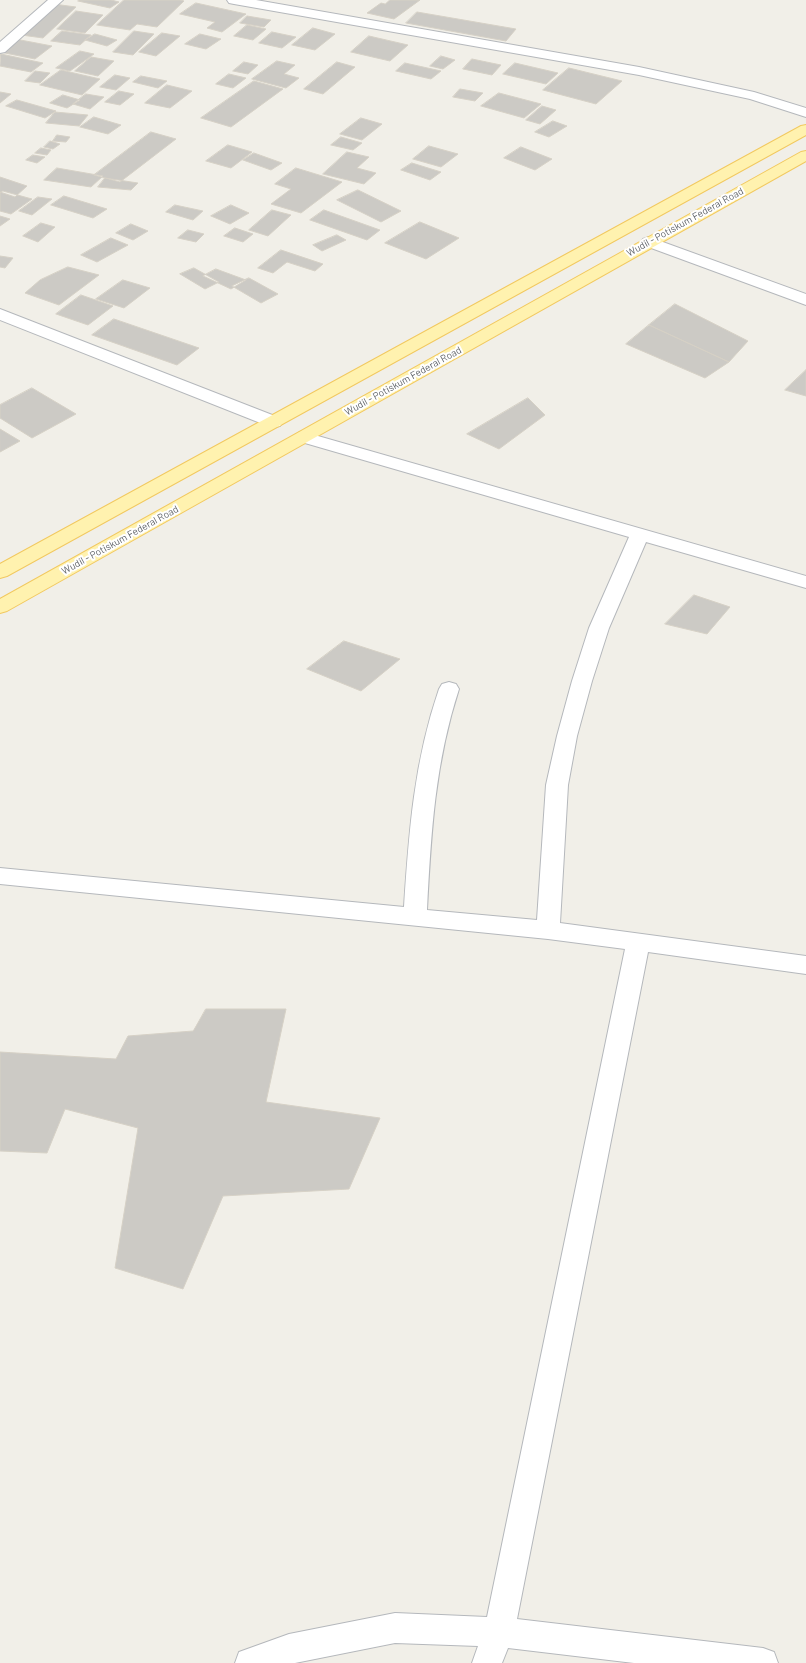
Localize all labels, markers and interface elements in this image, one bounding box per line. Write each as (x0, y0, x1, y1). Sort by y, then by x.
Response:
street label: Wudil - Potiskum Federal Road (625, 185, 745, 259)
street label: Wudil - Potiskum Federal Road (343, 344, 463, 418)
street label: Wudil - Potiskum Federal Road (60, 503, 180, 577)

